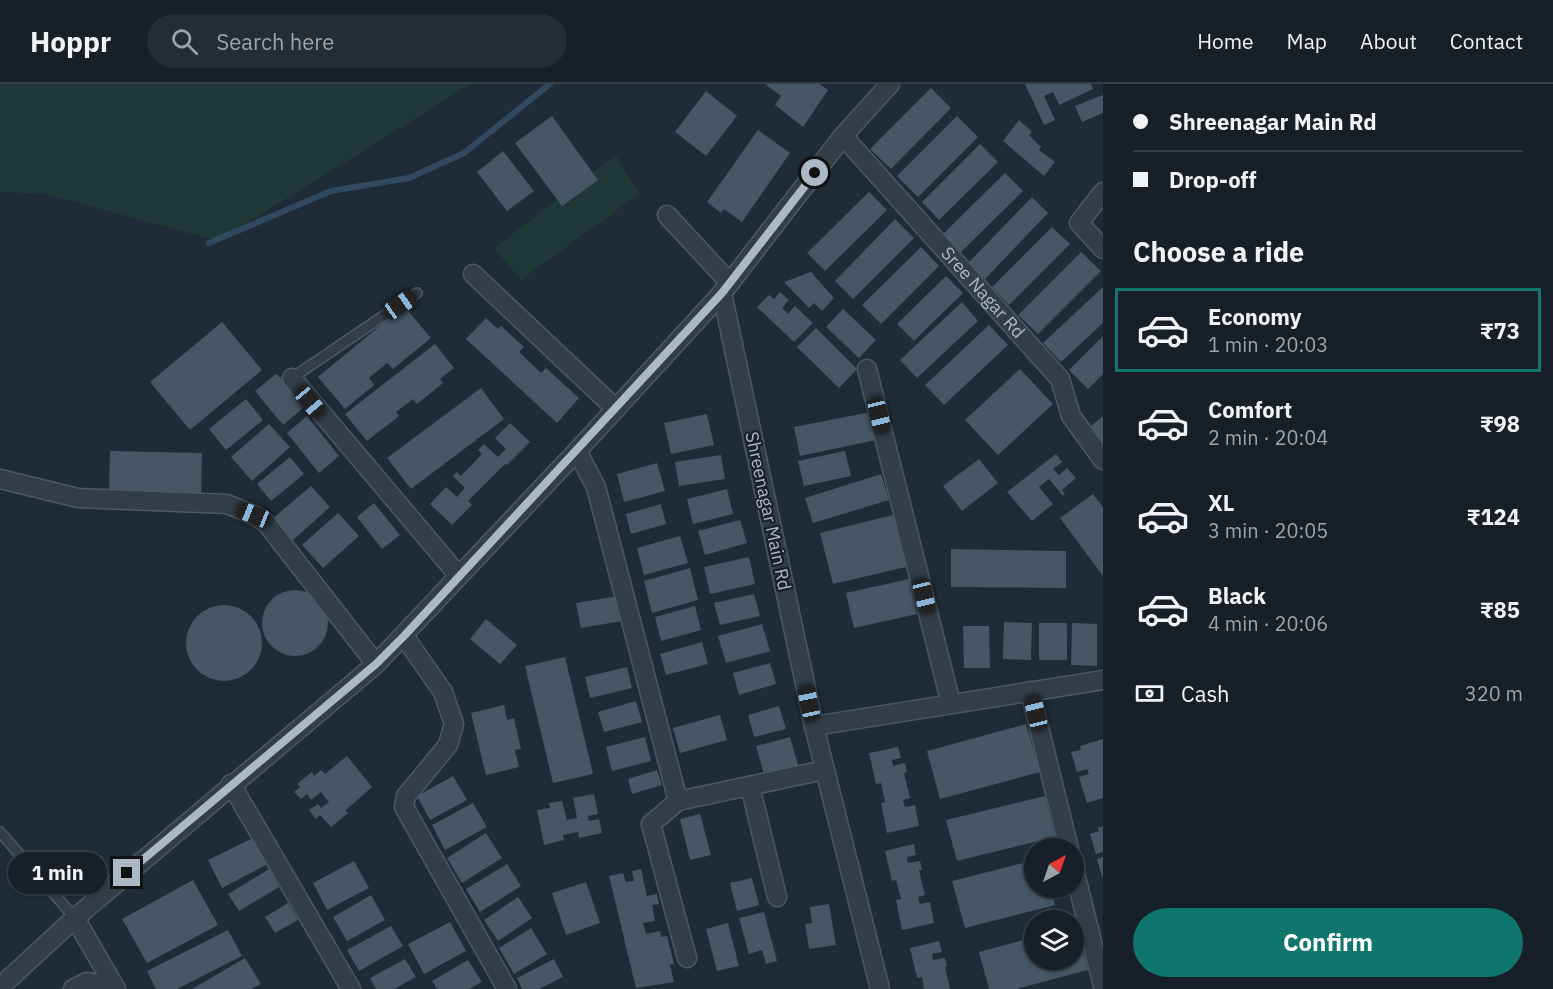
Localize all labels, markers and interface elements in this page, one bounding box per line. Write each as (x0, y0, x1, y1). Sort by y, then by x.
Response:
search box (147, 14, 567, 68)
text: Hoppr (30, 23, 111, 60)
icon: search (168, 25, 201, 58)
text: Search here (216, 27, 334, 56)
text: Home (1197, 27, 1254, 55)
text: Map (1287, 27, 1327, 55)
text: About (1360, 27, 1417, 55)
text: Contact (1450, 27, 1523, 55)
text: Shreenagar Main Rd (1169, 107, 1377, 136)
route start (801, 159, 828, 186)
text: Drop-off (1169, 165, 1256, 194)
text: Choose a ride (1133, 234, 1304, 269)
street label: Sree Nagar Rd (936, 242, 1030, 343)
car (380, 287, 420, 323)
text: Economy (1208, 302, 1302, 331)
icon: car (1136, 303, 1190, 357)
text: ₹73 (1480, 316, 1520, 345)
text: 1 min · 20:03 (1208, 331, 1328, 358)
car (292, 382, 328, 422)
car (866, 395, 892, 435)
text: Comfort (1208, 395, 1292, 424)
icon: car (1136, 396, 1190, 450)
text: ₹98 (1480, 409, 1520, 438)
text: 2 min · 20:04 (1208, 424, 1328, 451)
street label: Shreenagar Main Rd (740, 429, 797, 592)
text: XL (1208, 488, 1234, 517)
icon: car (1136, 489, 1190, 543)
car (234, 500, 274, 530)
text: ₹124 (1467, 502, 1520, 531)
text: 3 min · 20:05 (1208, 517, 1328, 544)
car (911, 576, 937, 616)
text: Black (1208, 581, 1266, 610)
icon: car (1136, 582, 1190, 636)
text: ₹85 (1480, 595, 1520, 624)
text: 4 min · 20:06 (1208, 610, 1328, 637)
icon: cash (1133, 677, 1166, 710)
text: Cash (1181, 679, 1230, 708)
text: 320 m (1465, 680, 1523, 707)
car (796, 684, 822, 722)
car (1023, 693, 1049, 733)
north arrow (1024, 838, 1084, 898)
map controls (1024, 838, 1084, 970)
callout: 1 min (7, 852, 106, 894)
text: 1 min (31, 859, 84, 886)
route end (113, 859, 140, 886)
button: Confirm (1133, 908, 1523, 977)
button: layers (1024, 910, 1084, 970)

